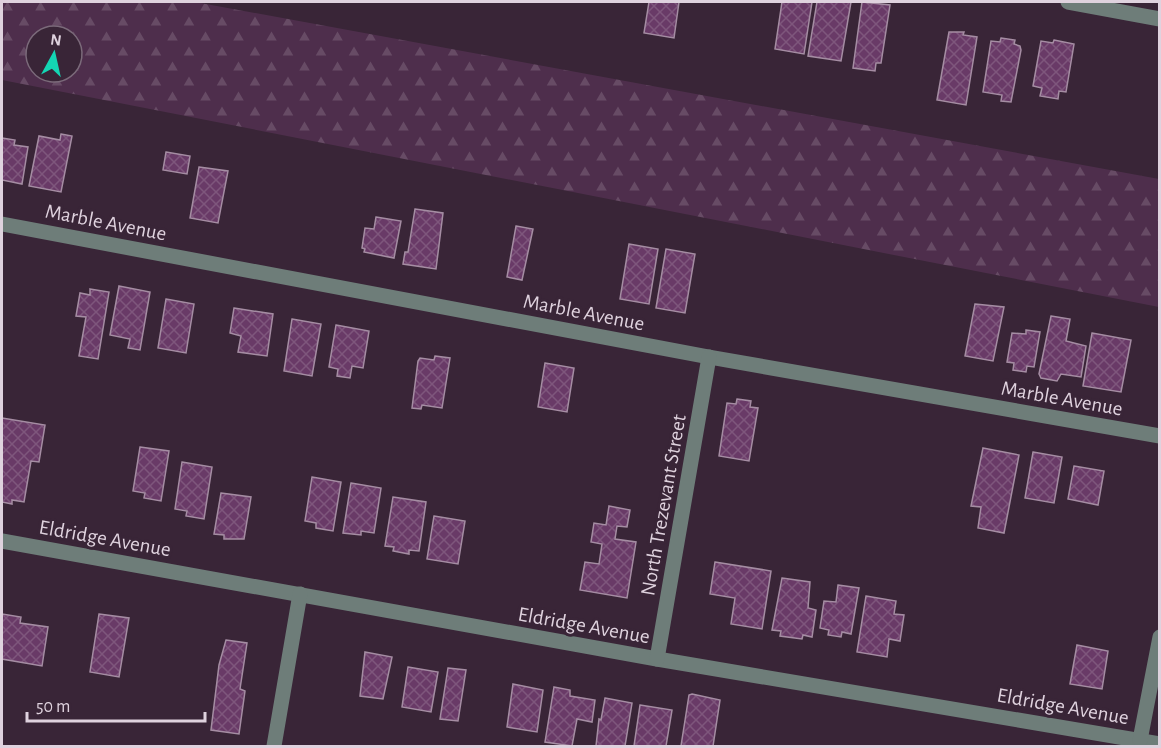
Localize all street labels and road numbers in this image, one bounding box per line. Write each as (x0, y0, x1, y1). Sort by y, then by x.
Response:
street label: Marble Avenue (44, 200, 168, 245)
street label: Marble Avenue (522, 290, 646, 335)
street label: Marble Avenue (1000, 377, 1124, 420)
street label: North Trezevant Street (637, 412, 690, 597)
street label: Eldridge Avenue (37, 517, 172, 560)
street label: Eldridge Avenue (516, 604, 651, 647)
street label: Eldridge Avenue (995, 685, 1130, 728)

